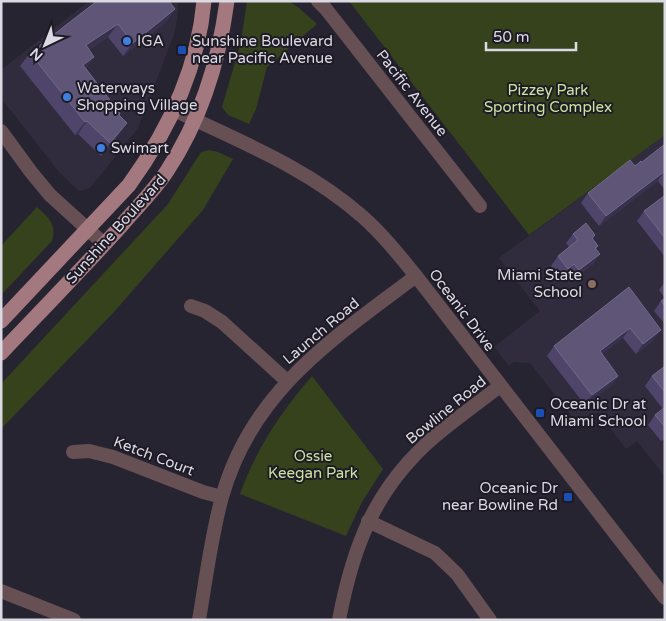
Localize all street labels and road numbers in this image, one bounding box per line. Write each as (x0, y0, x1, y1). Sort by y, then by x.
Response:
street label: Pacific Avenue (373, 46, 451, 140)
street label: Sunshine Boulevard (62, 171, 170, 287)
street label: Oceanic Drive (425, 265, 499, 355)
street label: Launch Road (279, 294, 363, 368)
street label: Bowline Road (402, 372, 490, 448)
street label: Ketch Court (111, 432, 197, 480)

